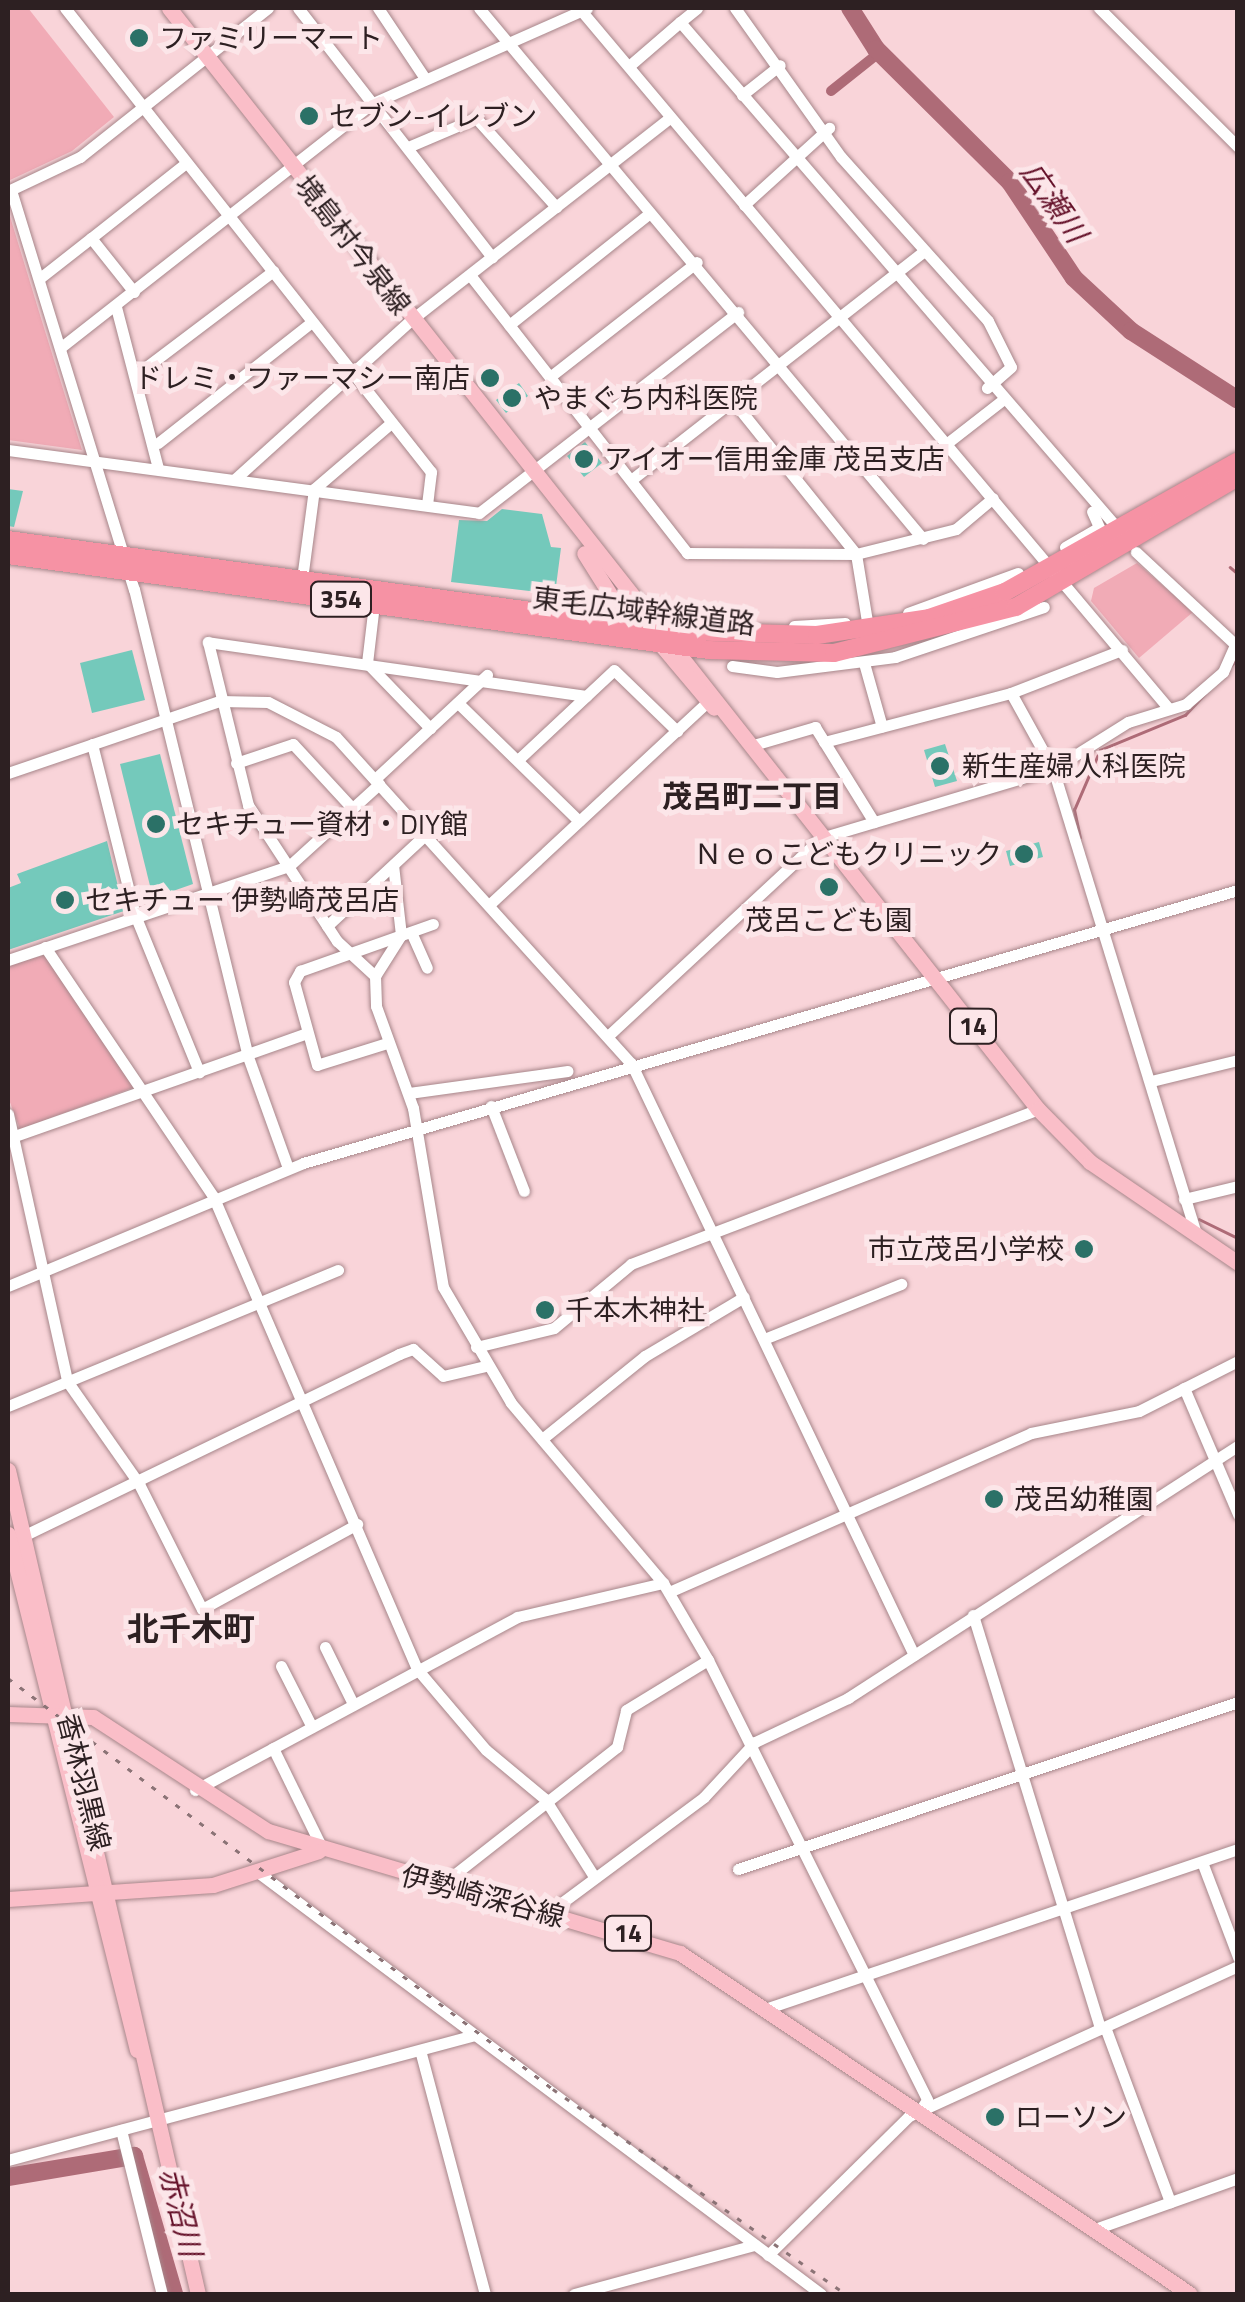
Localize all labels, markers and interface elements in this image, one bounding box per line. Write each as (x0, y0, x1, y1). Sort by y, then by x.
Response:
place label: ファミリーマート (159, 21, 383, 55)
marker: ファミリーマート (128, 27, 150, 49)
place label: セブン-イレブン (329, 99, 537, 133)
marker: セブン-イレブン (298, 105, 320, 127)
water label: 広瀬川 (1013, 155, 1095, 249)
street label: 境島村今泉線 (288, 168, 418, 322)
place label: ドレミ・ファーマシー南店 (134, 361, 470, 395)
marker: ドレミ・ファーマシー南店 (479, 367, 501, 389)
place label: やまぐち内科医院 (534, 381, 758, 415)
marker: やまぐち内科医院 (499, 385, 525, 411)
place label: アイオー信用金庫 茂呂支店 (604, 442, 946, 476)
marker: アイオー信用金庫 茂呂支店 (573, 448, 595, 470)
road number: 354 (308, 579, 374, 619)
street label: 東毛広域幹線道路 (531, 581, 757, 641)
place label: 新生産婦人科医院 (962, 749, 1186, 783)
marker: 新生産婦人科医院 (927, 753, 953, 779)
district label: 茂呂町二丁目 (662, 778, 842, 814)
place label: セキチュー資材・DIY館 (176, 807, 468, 841)
marker: セキチュー資材・DIY館 (145, 813, 167, 835)
place label: Ｎｅｏこどもクリニック (694, 837, 1002, 871)
marker: Ｎｅｏこどもクリニック (1011, 841, 1037, 867)
marker: 茂呂こども園 (818, 876, 840, 898)
place label: セキチュー 伊勢崎茂呂店 (85, 883, 399, 917)
marker: セキチュー 伊勢崎茂呂店 (54, 889, 76, 911)
place label: 茂呂こども園 (745, 903, 913, 937)
road number: 14 (948, 1006, 998, 1046)
place label: 市立茂呂小学校 (868, 1232, 1064, 1266)
marker: 市立茂呂小学校 (1073, 1238, 1095, 1260)
place label: 千本木神社 (565, 1293, 705, 1327)
marker: 千本木神社 (534, 1299, 556, 1321)
place label: 茂呂幼稚園 (1014, 1482, 1154, 1516)
marker: 茂呂幼稚園 (983, 1488, 1005, 1510)
district label: 北千木町 (127, 1609, 255, 1647)
street label: 香林羽黒線 (51, 1710, 117, 1854)
street label: 伊勢崎深谷線 (398, 1858, 568, 1934)
road number: 14 (603, 1913, 653, 1953)
place label: ローソン (1015, 2100, 1127, 2134)
marker: ローソン (984, 2106, 1006, 2128)
water label: 赤沼川 (153, 2164, 209, 2260)

